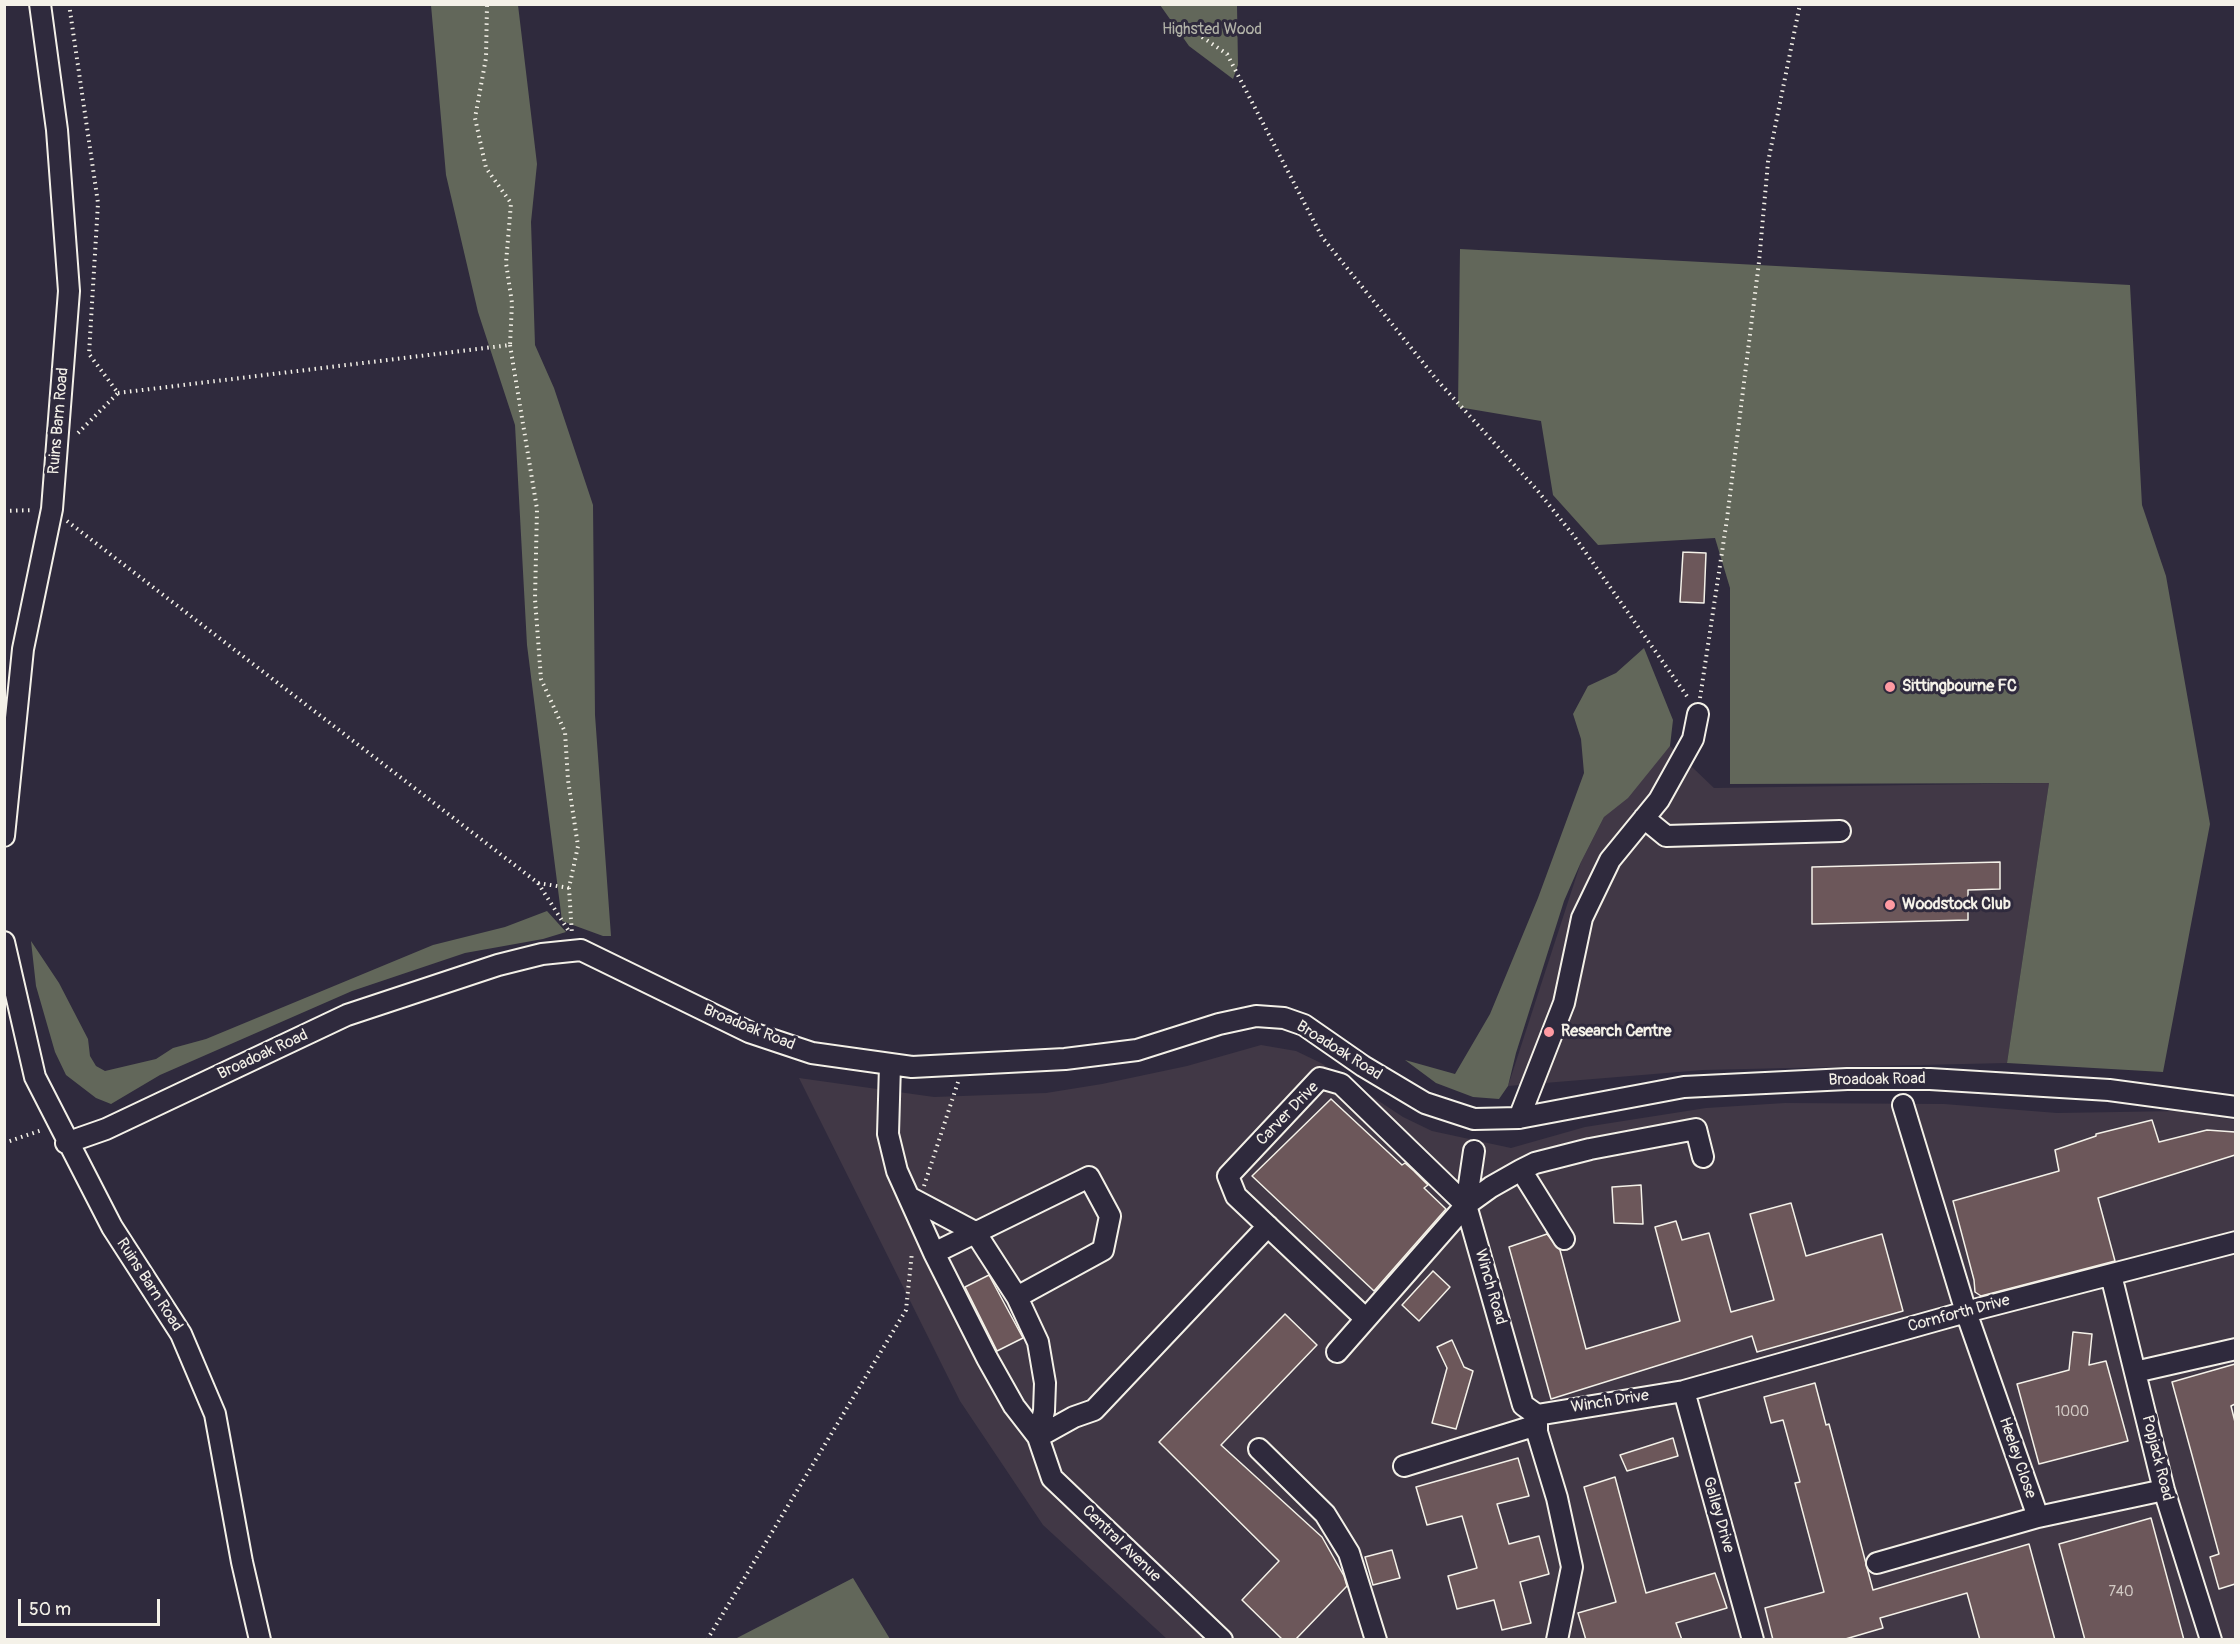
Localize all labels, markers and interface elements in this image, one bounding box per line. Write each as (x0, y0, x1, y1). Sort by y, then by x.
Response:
park label: Highsted Wood (1162, 20, 1262, 40)
street label: Ruins Barn Road (45, 367, 73, 475)
place label: Sittingbourne FC (1902, 677, 2017, 697)
marker: Sittingbourne FC (1883, 680, 1897, 694)
place label: Woodstock Club (1902, 895, 2011, 915)
marker: Woodstock Club (1883, 898, 1897, 912)
street label: Broadoak Road (700, 1001, 798, 1055)
street label: Broadoak Road (1293, 1017, 1385, 1085)
place label: Research Centre (1561, 1022, 1672, 1042)
marker: Research Centre (1542, 1025, 1556, 1039)
street label: Broadoak Road (215, 1026, 311, 1084)
street label: Broadoak Road (1828, 1070, 1926, 1090)
street label: Carver Drive (1253, 1078, 1323, 1150)
street label: Ruins Barn Road (112, 1235, 186, 1335)
street label: Winch Road (1470, 1247, 1510, 1327)
street label: Cornforth Drive (1906, 1291, 2012, 1337)
street label: Winch Drive (1570, 1386, 1650, 1418)
house number: 1000 (2055, 1404, 2089, 1420)
street label: Popjack Road (2137, 1413, 2177, 1503)
street label: Heeley Close (1994, 1415, 2040, 1501)
street label: Galley Drive (1698, 1475, 1738, 1555)
street label: Central Avenue (1078, 1502, 1164, 1586)
house number: 740 (2108, 1584, 2134, 1600)
scale bar (21, 1587, 164, 1625)
text: 50 m (29, 1598, 71, 1621)

